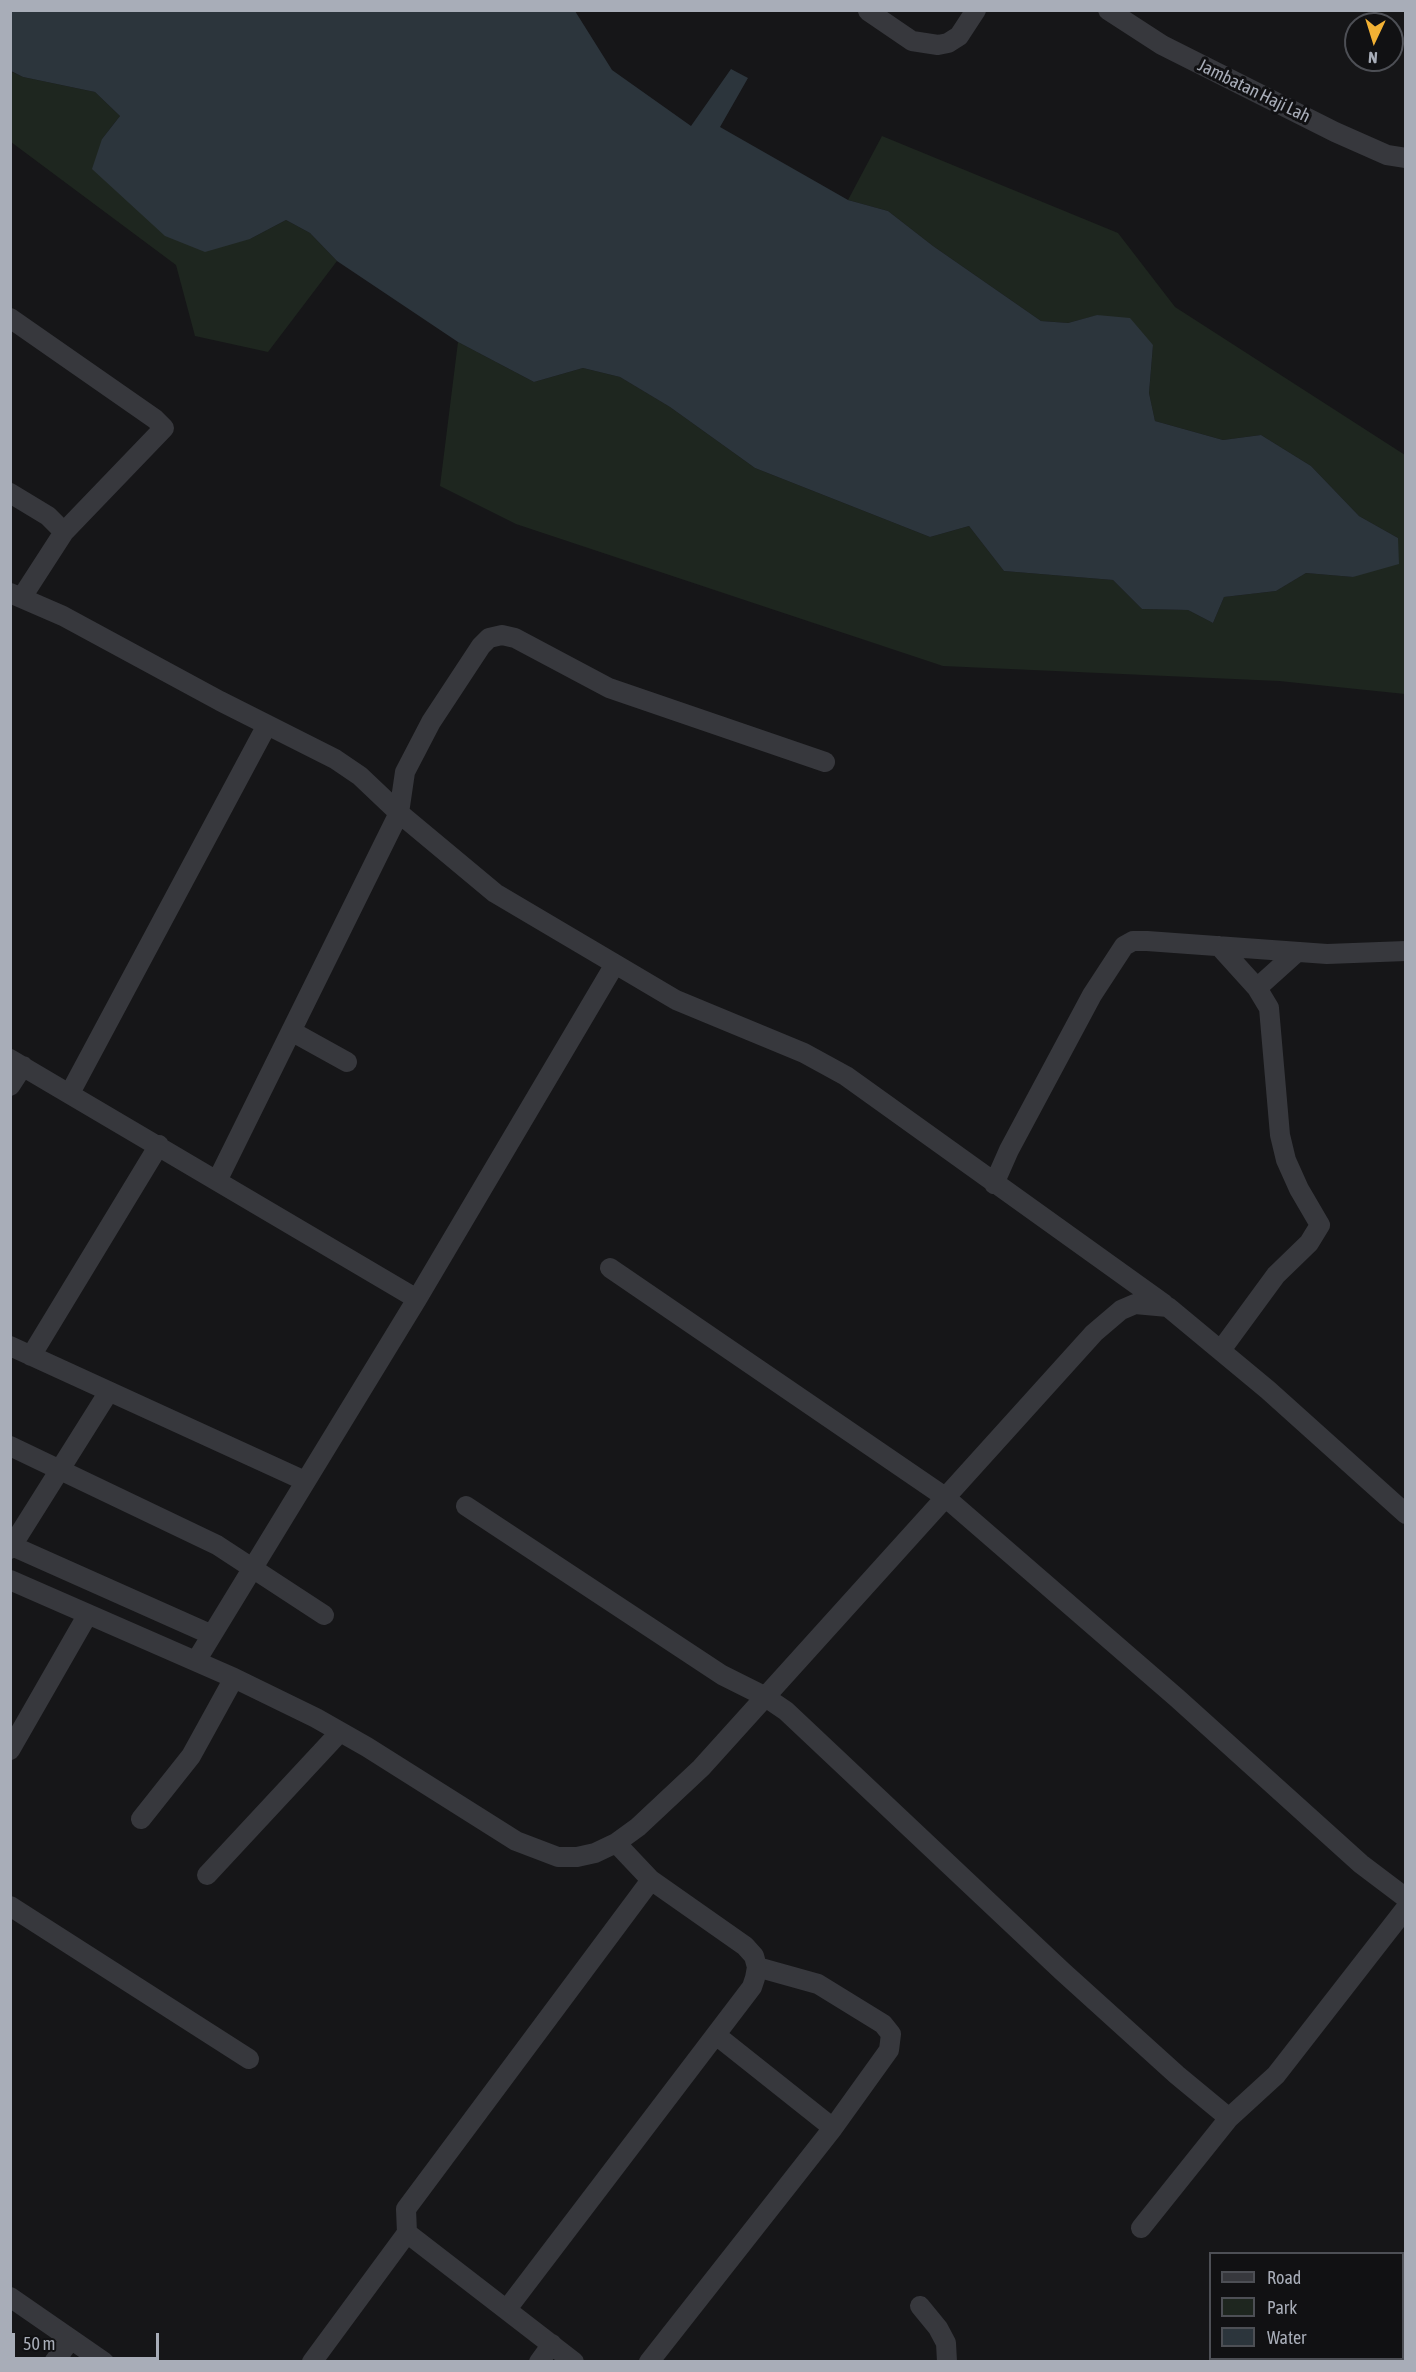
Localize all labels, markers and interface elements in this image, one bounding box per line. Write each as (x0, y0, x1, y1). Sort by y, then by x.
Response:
north arrow (1344, 12, 1404, 72)
text: N (1368, 49, 1378, 67)
street label: Jambatan Haji Lah (1194, 54, 1314, 128)
legend (1209, 2252, 1404, 2360)
text: Road (1267, 2267, 1301, 2288)
text: Park (1267, 2297, 1297, 2318)
scale bar (15, 2321, 162, 2359)
text: Water (1267, 2327, 1306, 2348)
text: 50 m (23, 2333, 55, 2354)

